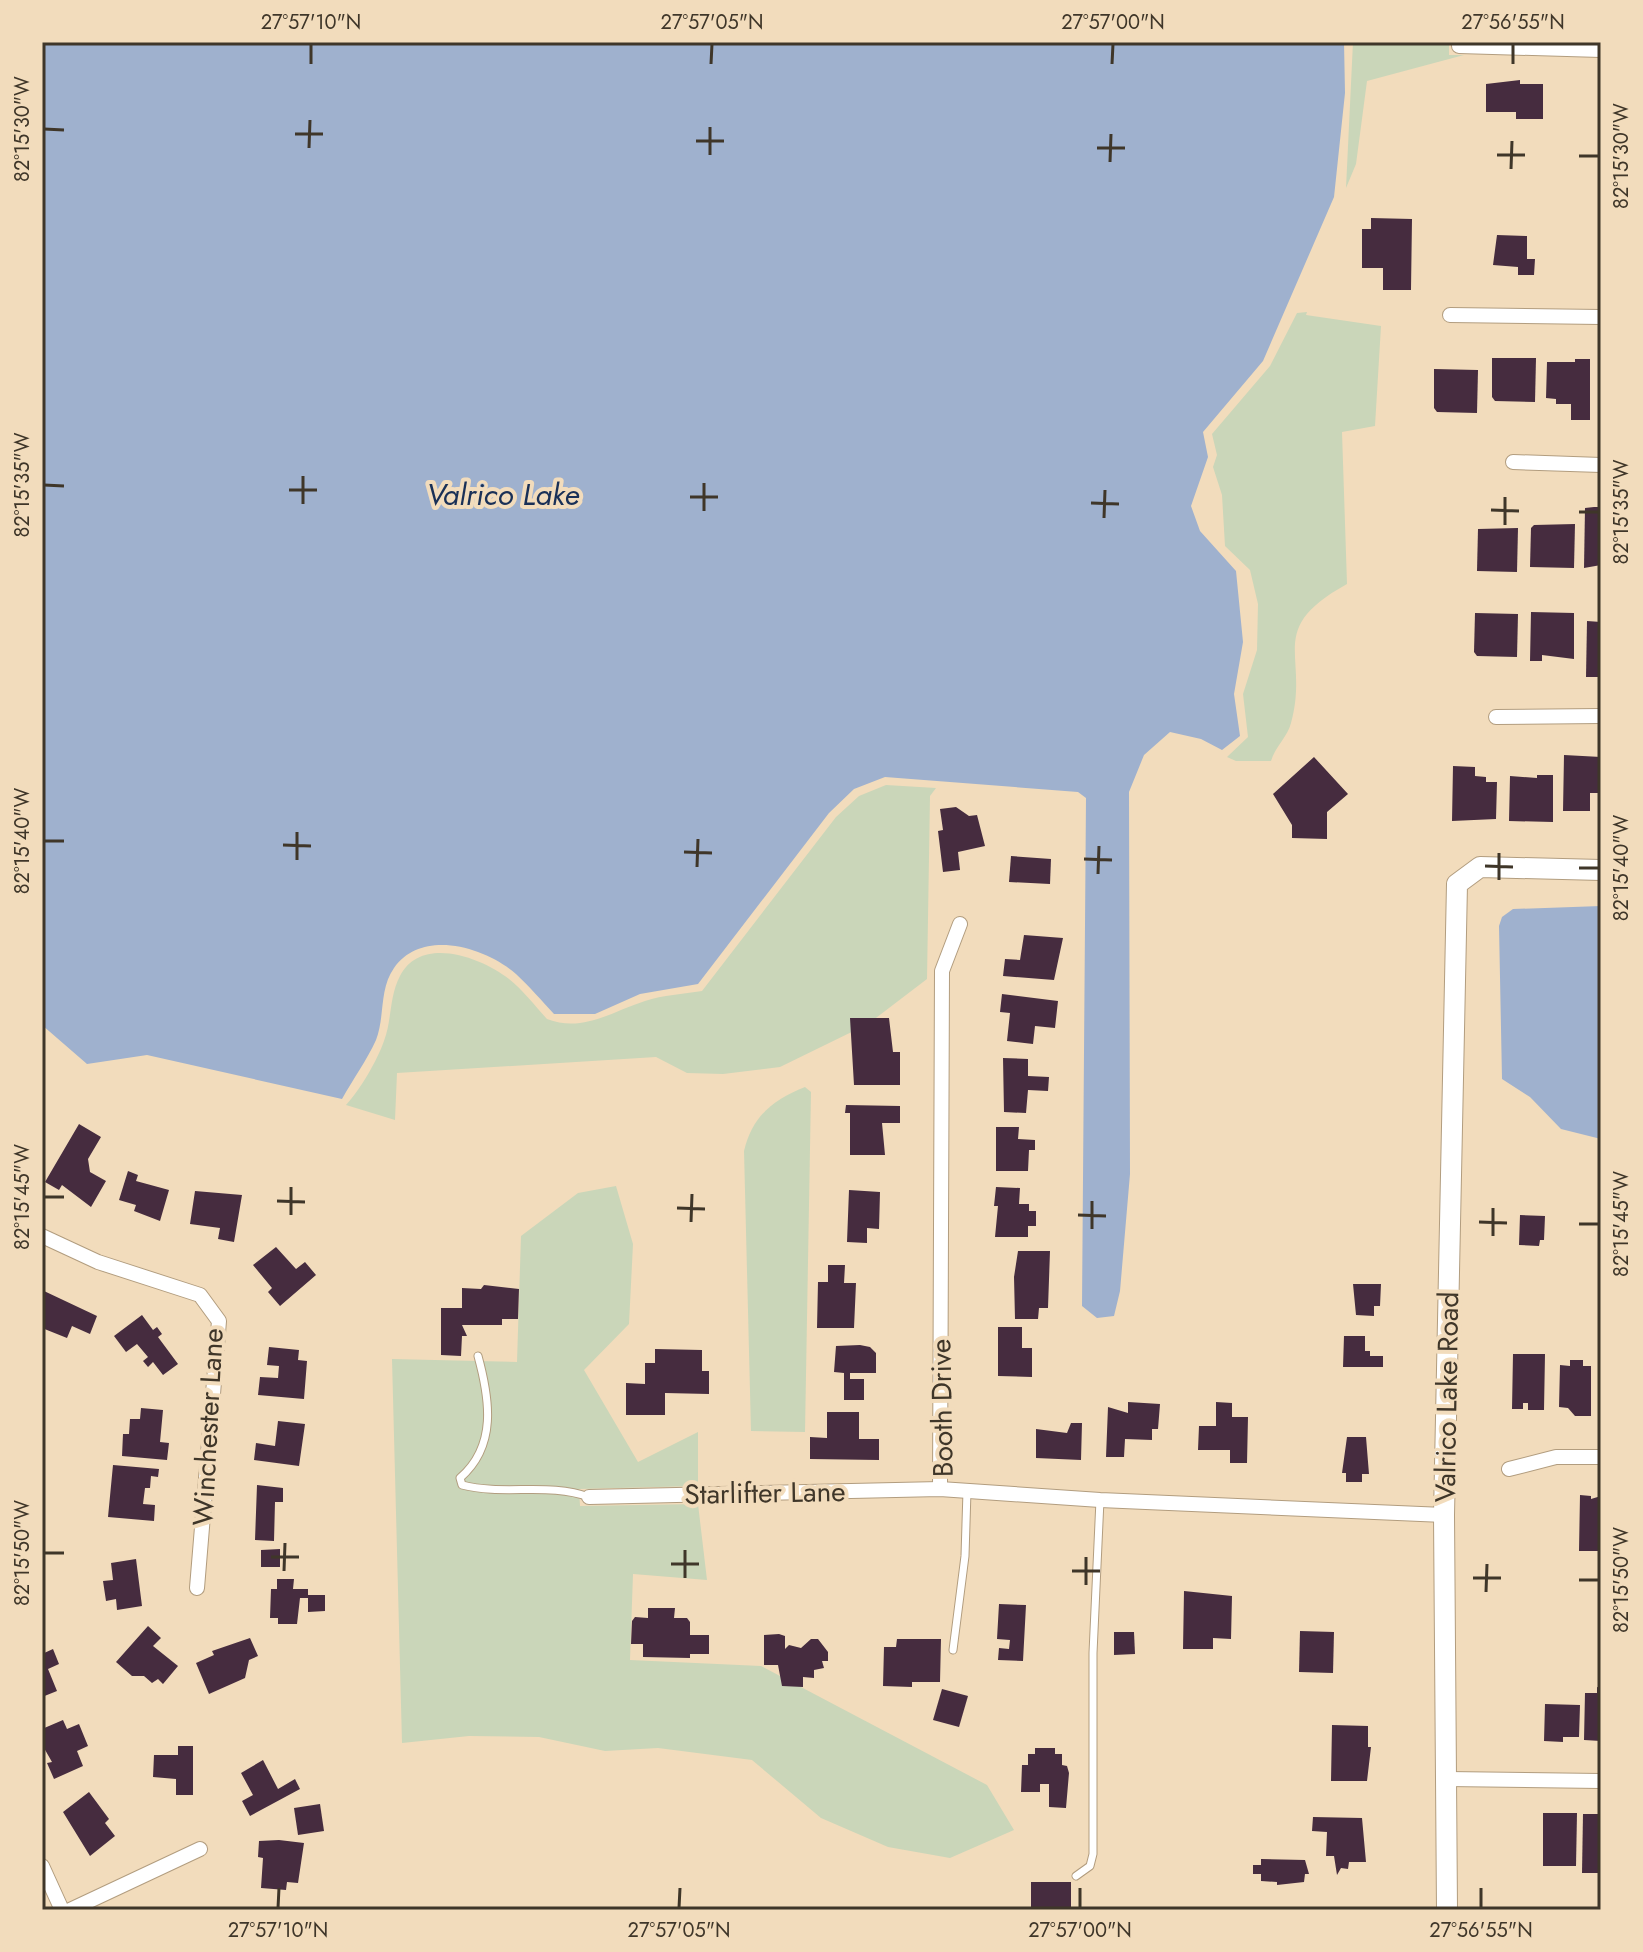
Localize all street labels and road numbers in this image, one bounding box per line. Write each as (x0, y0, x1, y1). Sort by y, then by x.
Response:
street label: Valrico Lake Road (1425, 1291, 1469, 1503)
street label: Winchester Lane (182, 1327, 234, 1527)
street label: Booth Drive (920, 1339, 964, 1477)
street label: Starlifter Lane (684, 1471, 846, 1515)

